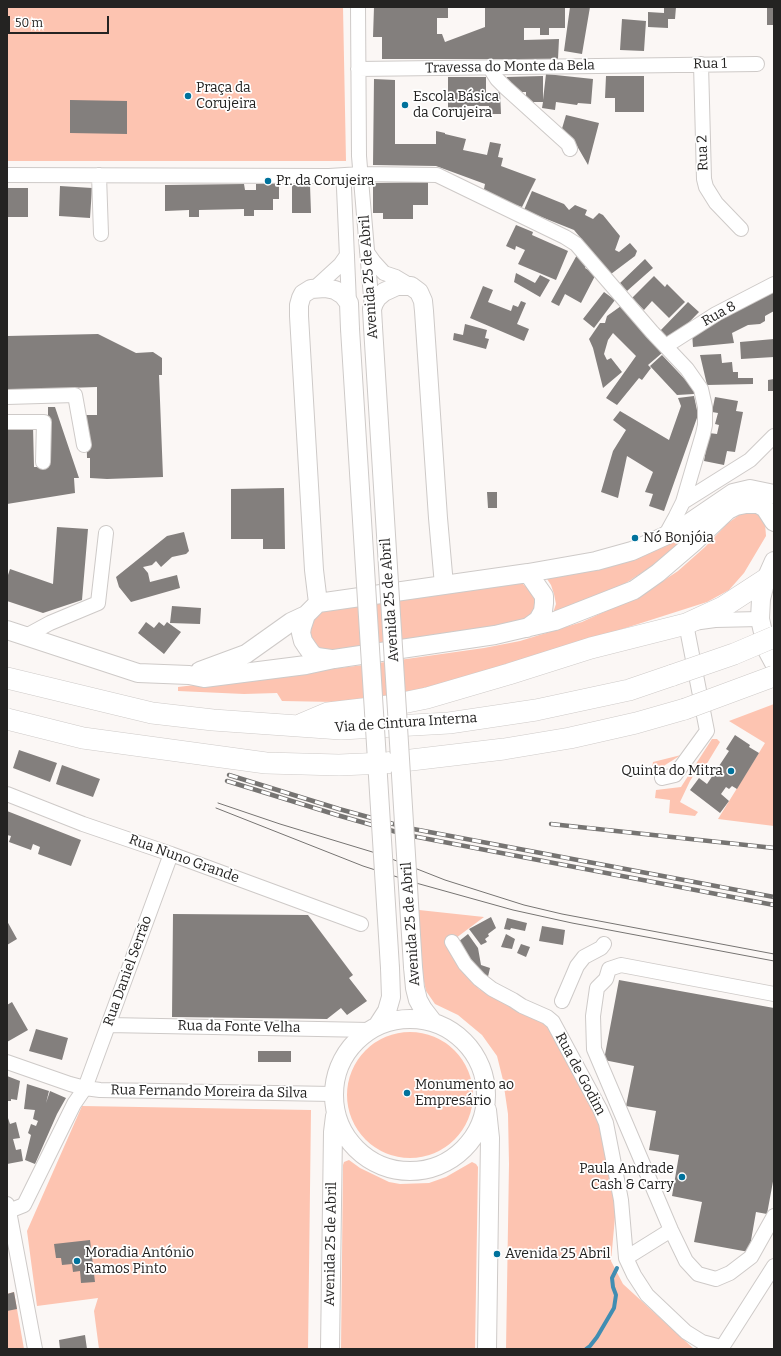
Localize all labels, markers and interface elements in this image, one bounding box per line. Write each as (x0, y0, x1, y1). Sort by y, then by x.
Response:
scale bar (10, 8, 111, 34)
text: 50 m (15, 16, 43, 30)
street label: Rua 1 (693, 55, 727, 73)
street label: Travessa do Monte da Bela (425, 57, 595, 77)
place label: Praça da Corujeira (196, 80, 257, 112)
place label: Escola Básica da Corujeira (413, 89, 499, 122)
marker: Praça da Corujeira (183, 91, 193, 101)
marker: Escola Básica da Corujeira (400, 100, 410, 110)
street label: Rua 2 (694, 135, 712, 171)
place label: Pr. da Corujeira (276, 173, 374, 189)
marker: Pr. da Corujeira (263, 176, 273, 186)
street label: Avenida 25 de Abril (356, 214, 382, 340)
street label: Rua 8 (699, 298, 739, 330)
place label: Nó Bonjóia (643, 530, 714, 546)
marker: Nó Bonjóia (630, 533, 640, 543)
street label: Avenida 25 de Abril (377, 537, 403, 663)
street label: Via de Cintura Interna (334, 710, 478, 736)
place label: Quinta do Mitra (621, 763, 723, 779)
marker: Quinta do Mitra (726, 766, 736, 776)
street label: Rua Nuno Grande (127, 831, 241, 887)
street label: Avenida 25 de Abril (398, 861, 424, 987)
street label: Rua Daniel Serrão (100, 913, 156, 1029)
street label: Rua da Fonte Velha (177, 1018, 301, 1036)
street label: Rua de Godim (551, 1030, 609, 1118)
place label: Monumento ao Empresário (415, 1077, 514, 1110)
street label: Rua Fernando Moreira da Silva (110, 1082, 308, 1102)
marker: Monumento ao Empresário (402, 1088, 412, 1098)
place label: Paula Andrade Cash & Carry (579, 1161, 674, 1194)
marker: Paula Andrade Cash & Carry (677, 1172, 687, 1182)
street label: Avenida 25 de Abril (322, 1182, 340, 1306)
place label: Moradia António Ramos Pinto (85, 1245, 194, 1278)
place label: Avenida 25 Abril (505, 1246, 611, 1262)
marker: Avenida 25 Abril (492, 1249, 502, 1259)
marker: Moradia António Ramos Pinto (72, 1256, 82, 1266)

